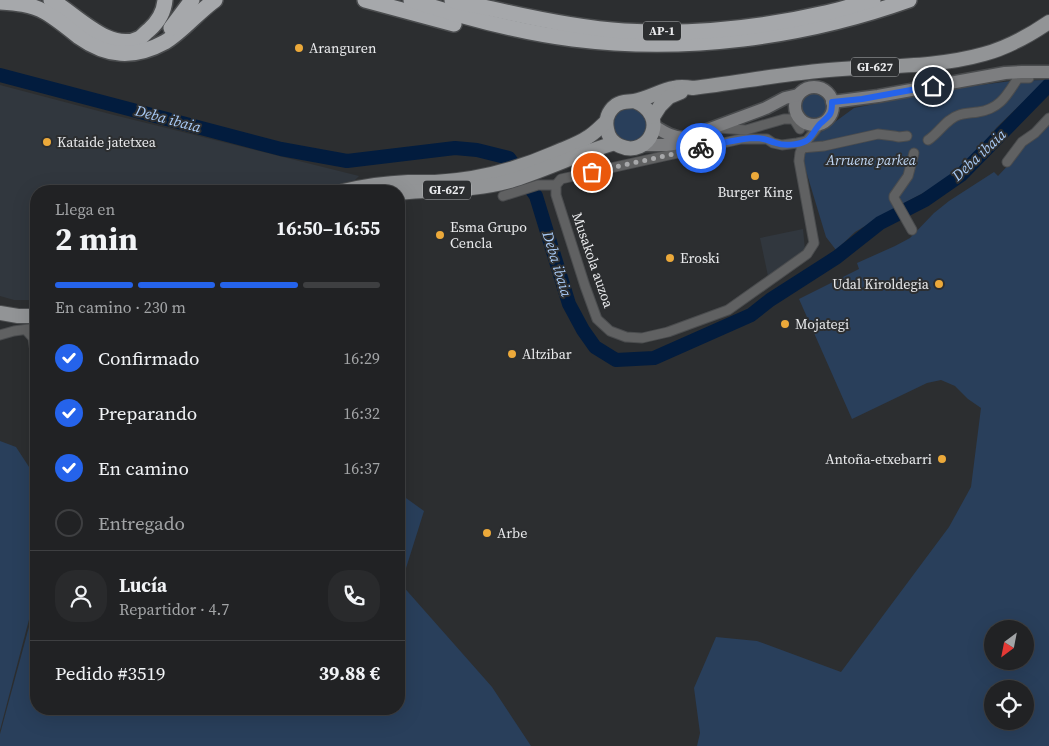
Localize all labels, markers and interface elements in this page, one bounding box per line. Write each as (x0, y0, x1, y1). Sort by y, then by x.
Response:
road number: AP-1 (643, 22, 681, 40)
place label: Aranguren (309, 38, 377, 58)
marker: Aranguren (293, 42, 305, 54)
road number: GI-627 (851, 58, 899, 76)
pin (912, 65, 954, 107)
icon: home (919, 72, 947, 100)
water label: Deba ibaia (132, 99, 204, 137)
courier (676, 123, 726, 173)
water label: Deba ibaia (946, 124, 1011, 186)
place label: Kataide jatetxea (57, 132, 157, 152)
icon: bike (687, 134, 715, 162)
marker: Kataide jatetxea (41, 136, 53, 148)
park label: Arruene parkea (825, 150, 917, 170)
pin (571, 151, 613, 193)
icon: bag (578, 158, 606, 186)
marker: Burger King (749, 170, 761, 182)
road number: GI-627 (423, 180, 471, 200)
place label: Burger King (717, 182, 793, 202)
text: Llega en (55, 198, 115, 220)
street label: Musakola auzoa (567, 210, 619, 311)
text: 16:50–16:55 (276, 215, 380, 241)
text: 2 min (55, 217, 138, 261)
place label: Esma Grupo Cencla (450, 217, 527, 253)
water label: Deba ibaia (537, 228, 577, 299)
marker: Esma Grupo Cencla (434, 229, 446, 241)
place label: Eroski (680, 248, 720, 268)
marker: Eroski (664, 252, 676, 264)
place label: Udal Kiroldegia (832, 274, 930, 294)
marker: Udal Kiroldegia (933, 278, 945, 290)
text: En camino · 230 m (55, 296, 186, 318)
place label: Mojategi (795, 314, 849, 334)
marker: Mojategi (779, 318, 791, 330)
icon: check (55, 344, 83, 372)
place label: Altzibar (522, 344, 572, 364)
text: Confirmado (98, 345, 200, 371)
text: 16:29 (343, 347, 380, 369)
marker: Altzibar (506, 348, 518, 360)
icon: check (55, 399, 83, 427)
text: Preparando (98, 400, 197, 426)
text: 16:32 (343, 402, 380, 424)
place label: Antoña-etxebarri (825, 449, 932, 469)
marker: Antoña-etxebarri (936, 453, 948, 465)
icon: check (55, 454, 83, 482)
text: En camino (98, 455, 189, 481)
text: 16:37 (343, 457, 380, 479)
text: Entregado (98, 510, 185, 536)
place label: Arbe (497, 523, 527, 543)
marker: Arbe (481, 527, 493, 539)
button: person (55, 570, 107, 622)
button: phone (328, 570, 380, 622)
text: Lucía (119, 572, 167, 598)
text: Repartidor · 4.7 (119, 598, 229, 620)
north arrow (984, 620, 1034, 670)
map controls (984, 620, 1034, 730)
text: Pedido #3519 (55, 660, 166, 686)
text: 39.88 € (319, 660, 380, 686)
button: locate (984, 680, 1034, 730)

